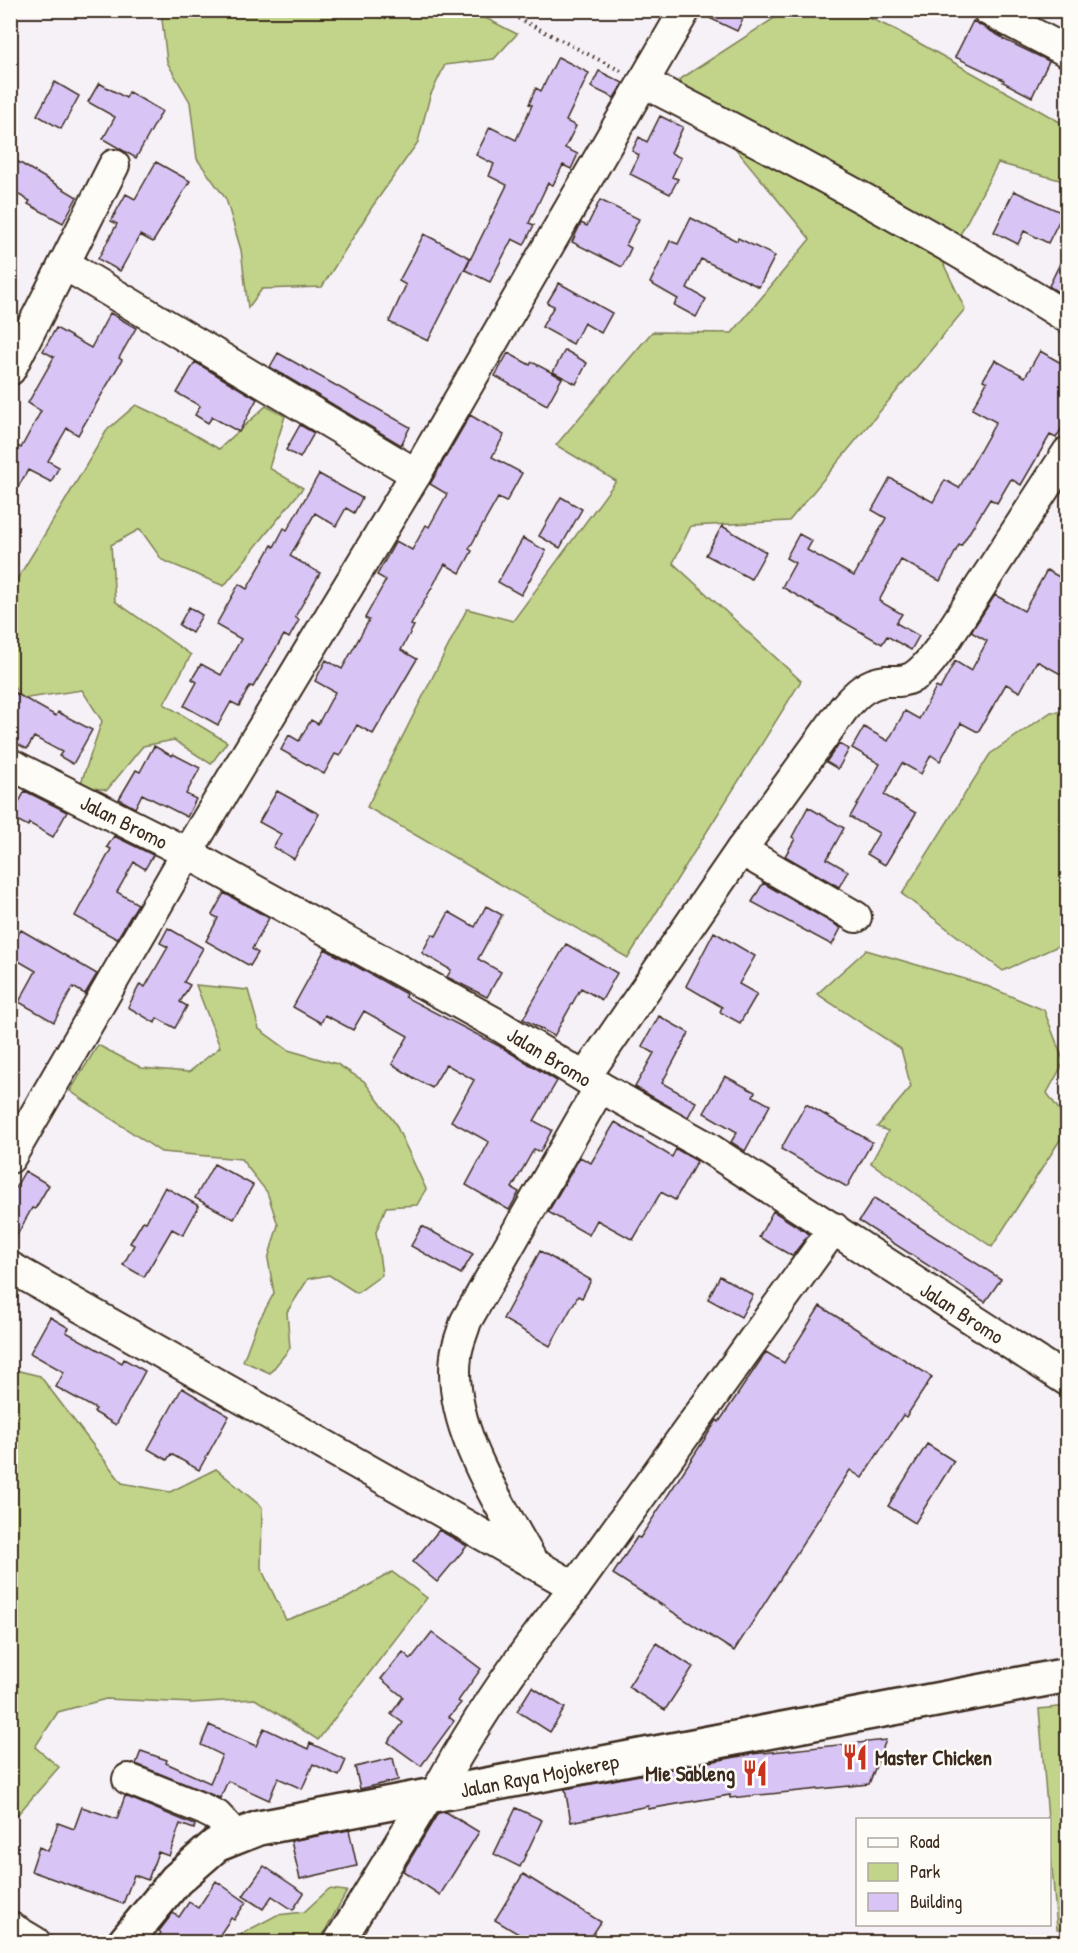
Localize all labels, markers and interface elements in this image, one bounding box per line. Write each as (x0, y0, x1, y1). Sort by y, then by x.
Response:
street label: Jalan Bromo (76, 787, 173, 856)
street label: Jalan Bromo (502, 1019, 597, 1093)
street label: Jalan Bromo (915, 1275, 1010, 1350)
restaurant icon: Master Chicken (840, 1742, 870, 1772)
place label: Master Chicken (875, 1743, 992, 1772)
street label: Jalan Raya Mojokerep (458, 1746, 621, 1804)
restaurant icon: Mie Sableng (740, 1758, 770, 1788)
place label: Mie Sableng (645, 1759, 735, 1789)
legend (856, 1818, 1051, 1926)
text: Road (910, 1829, 940, 1854)
text: Park (910, 1859, 941, 1884)
text: Building (910, 1889, 962, 1914)

